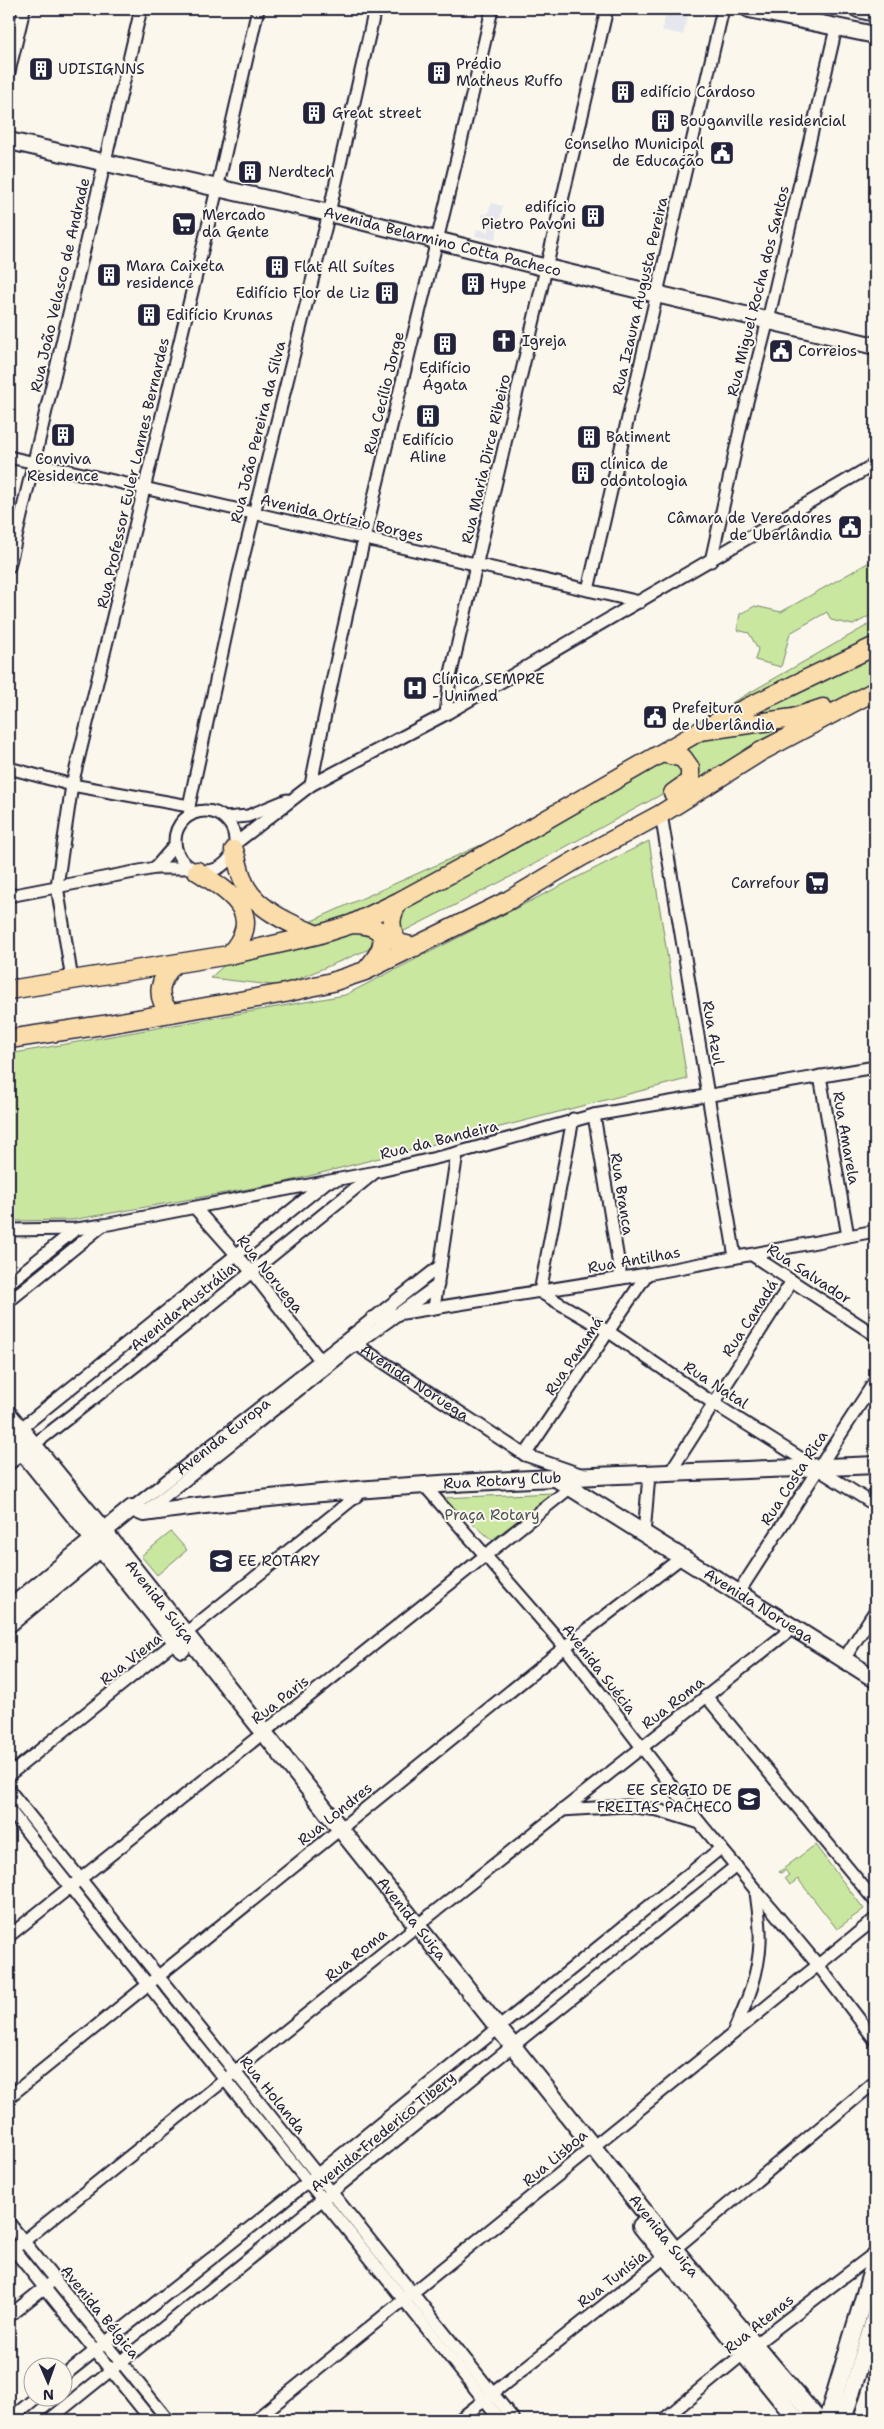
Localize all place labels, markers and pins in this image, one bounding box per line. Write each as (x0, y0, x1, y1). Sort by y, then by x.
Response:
place label: Prédio Matheus Ruffo (456, 54, 563, 91)
building icon: UDISIGNNS (28, 56, 54, 82)
place label: UDISIGNNS (58, 59, 145, 79)
building icon: Prédio Matheus Ruffo (426, 60, 452, 86)
building icon: edifício Cardoso (610, 79, 636, 105)
place label: edifício Cardoso (640, 82, 755, 102)
building icon: Great street (301, 100, 327, 126)
place label: Great street (332, 103, 422, 123)
building icon: Bouganville residencial (650, 108, 676, 134)
place label: Bouganville residencial (680, 111, 847, 131)
place label: Conselho Municipal de Educação (564, 134, 704, 171)
public building icon: Conselho Municipal de Educação (709, 140, 735, 166)
building icon: Nerdtech (237, 159, 263, 185)
place label: Nerdtech (268, 162, 335, 182)
place label: edifício Pietro Pavoni (481, 197, 576, 234)
building icon: edifício Pietro Pavoni (580, 203, 606, 229)
place label: Mercado da Gente (202, 205, 269, 242)
supermarket icon: Mercado da Gente (171, 211, 197, 237)
building icon: Flat All Suítes (264, 254, 290, 280)
place label: Mara Caixeta residence (126, 256, 225, 293)
place label: Flat All Suítes (294, 257, 395, 277)
building icon: Mara Caixeta residence (96, 262, 122, 288)
building icon: Hype (460, 271, 486, 297)
place label: Hype (490, 274, 527, 294)
building icon: Edifício Flor de Liz (374, 280, 400, 306)
place label: Edifício Flor de Liz (236, 283, 370, 303)
building icon: Edifício Krunas (136, 302, 162, 328)
place label: Edifício Krunas (166, 305, 273, 325)
church icon: Igreja (491, 328, 517, 354)
building icon: Edifício Ágata (432, 331, 458, 357)
place label: Igreja (522, 331, 567, 351)
public building icon: Correios (768, 338, 794, 364)
place label: Correios (798, 341, 857, 361)
place label: Edifício Ágata (419, 358, 471, 395)
building icon: Edifício Aline (415, 403, 441, 429)
building icon: Conviva Residence (50, 422, 76, 448)
building icon: Batiment (576, 424, 602, 450)
place label: Batiment (606, 427, 671, 447)
place label: Edifício Aline (402, 430, 454, 467)
place label: Conviva Residence (27, 449, 99, 486)
place label: clínica de odontologia (600, 454, 688, 491)
building icon: clínica de odontologia (570, 460, 596, 486)
place label: Câmara de Vereadores de Uberlândia (667, 508, 833, 545)
public building icon: Câmara de Vereadores de Uberlândia (837, 514, 863, 540)
place label: Clínica SEMPRE - Unimed (432, 669, 545, 706)
hospital icon: Clínica SEMPRE - Unimed (402, 675, 428, 701)
place label: Prefeitura de Uberlândia (672, 698, 775, 735)
public building icon: Prefeitura de Uberlândia (642, 704, 668, 730)
supermarket icon: Carrefour (804, 870, 830, 896)
place label: Carrefour (731, 873, 800, 893)
school or university icon: EE ROTARY (208, 1548, 234, 1574)
place label: EE ROTARY (238, 1551, 320, 1571)
place label: EE SERGIO DE FREITAS PACHECO (597, 1780, 732, 1817)
school or university icon: EE SERGIO DE FREITAS PACHECO (736, 1786, 762, 1812)

